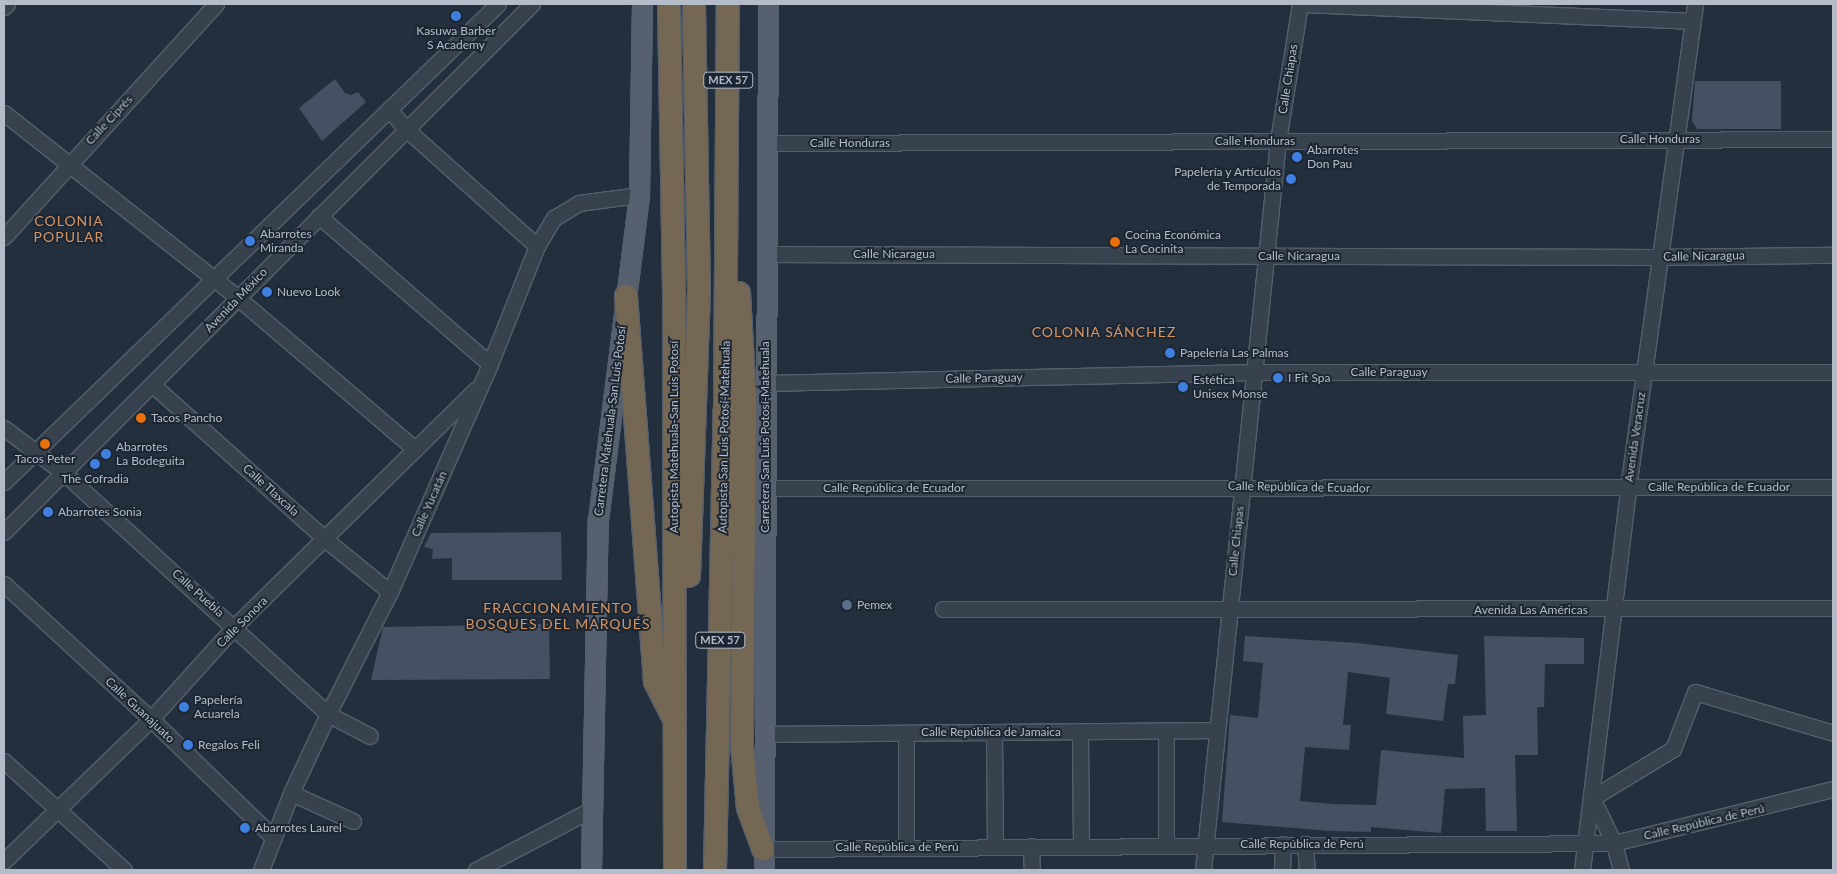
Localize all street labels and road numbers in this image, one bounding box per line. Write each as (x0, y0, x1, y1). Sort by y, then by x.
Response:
street label: Calle Chiapas (1275, 43, 1301, 115)
road number: MEX 57 (703, 72, 753, 88)
street label: Calle Ciprés (82, 92, 136, 148)
street label: Calle Honduras (1620, 132, 1700, 146)
street label: Calle Honduras (1215, 134, 1295, 148)
street label: Calle Honduras (810, 136, 890, 150)
street label: Calle Nicaragua (853, 247, 935, 261)
street label: Calle Nicaragua (1663, 248, 1745, 264)
street label: Calle Nicaragua (1258, 249, 1340, 263)
street label: Avenida México (202, 265, 270, 335)
street label: Carretera Matehuala-San Luis Potosí (591, 325, 629, 517)
street label: Autopista Matehuala-San Luis Potosí (667, 341, 681, 533)
street label: Autopista San Luis Potosí-Matehuala (715, 341, 733, 533)
street label: Carretera San Luis Potosí-Matehuala (758, 341, 772, 533)
street label: Calle Paraguay (1350, 365, 1428, 379)
street label: Calle Paraguay (945, 370, 1023, 386)
street label: Avenida Veracruz (1622, 391, 1648, 483)
street label: Calle Tlaxcala (240, 461, 302, 519)
street label: Calle Yucatán (408, 469, 450, 539)
street label: Calle República de Ecuador (1228, 479, 1370, 495)
street label: Calle República de Ecuador (1648, 480, 1790, 494)
street label: Calle República de Ecuador (823, 481, 965, 495)
street label: Calle Chiapas (1225, 505, 1247, 577)
street label: Calle Puebla (169, 566, 227, 620)
street label: Calle Sonora (214, 594, 270, 650)
street label: Avenida Las Américas (1474, 603, 1588, 617)
road number: MEX 57 (695, 632, 745, 648)
street label: Calle Guanajuato (102, 674, 178, 746)
street label: Calle República de Jamaica (921, 725, 1061, 739)
street label: Calle República de Perú (1642, 801, 1766, 843)
street label: Calle República de Perú (1240, 837, 1364, 851)
street label: Calle República de Perú (835, 840, 959, 854)

